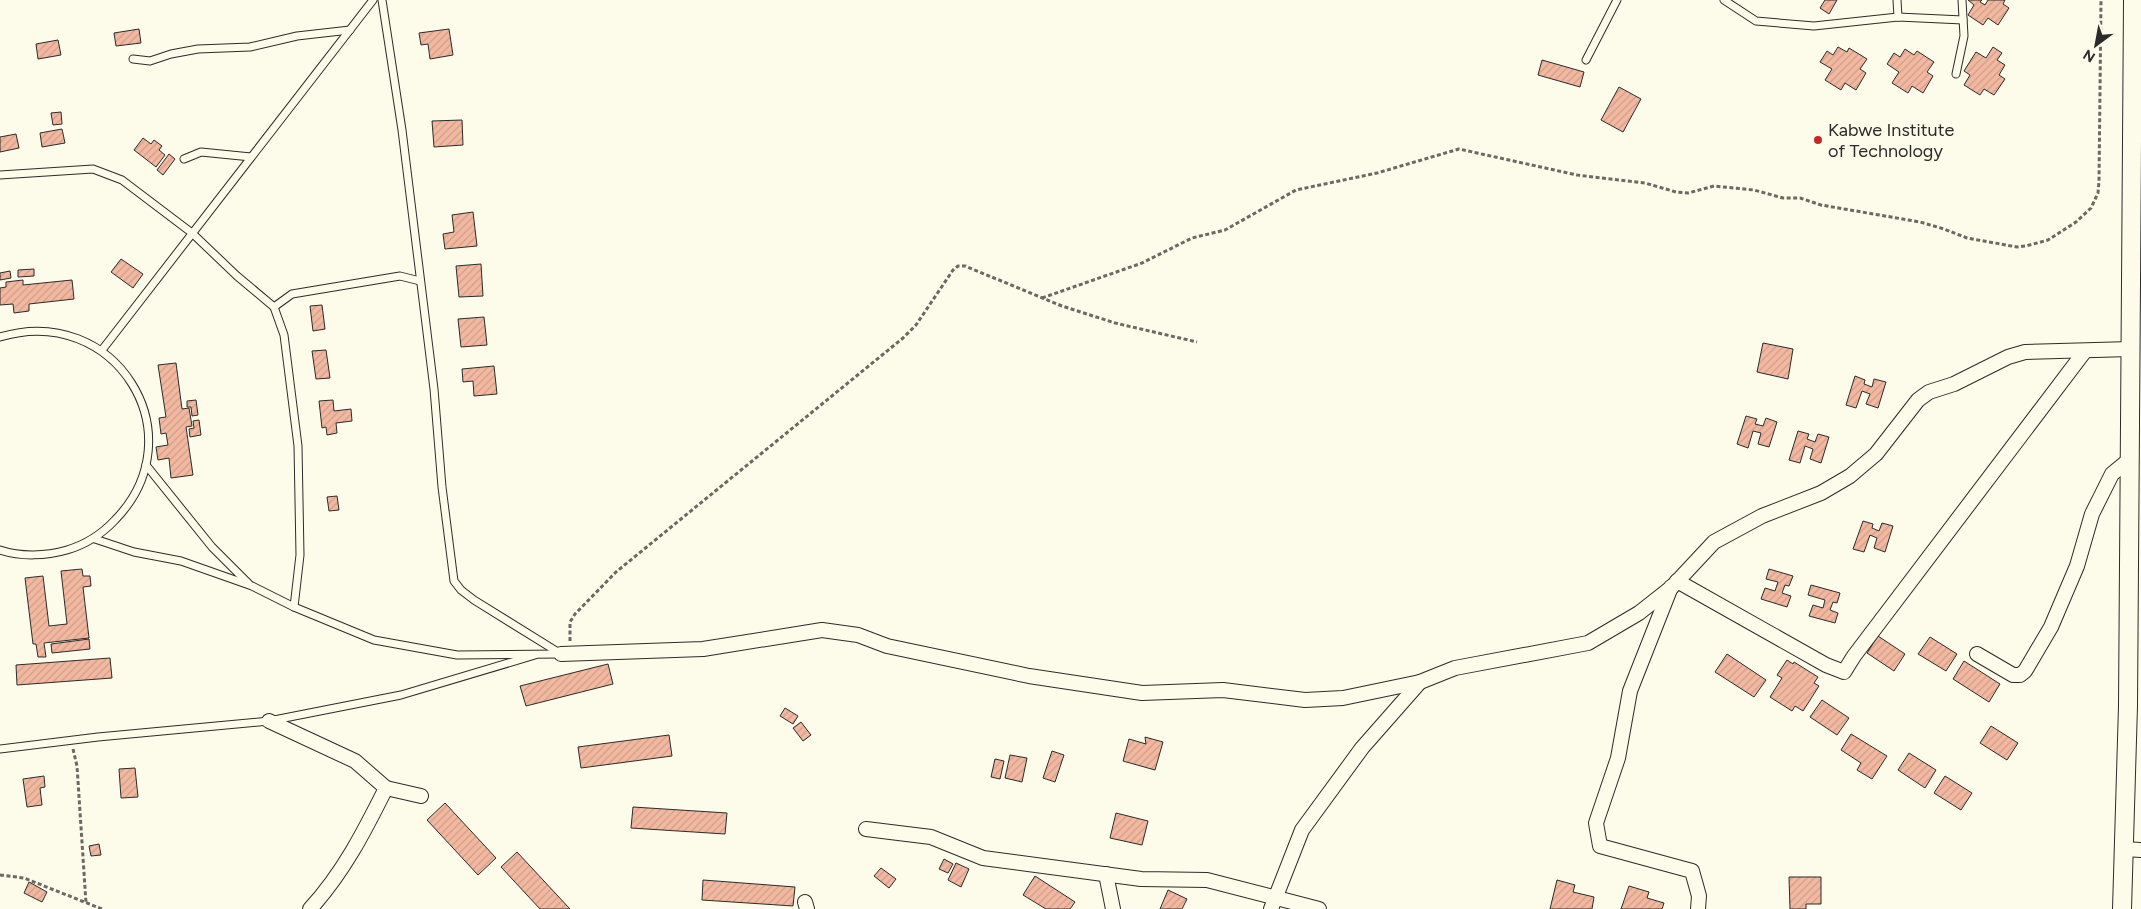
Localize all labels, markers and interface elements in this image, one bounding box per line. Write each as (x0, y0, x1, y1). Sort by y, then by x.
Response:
north arrow (2071, 20, 2121, 70)
text: N (2080, 46, 2098, 66)
place label: Kabwe Institute of Technology (1828, 119, 1954, 162)
marker: Kabwe Institute of Technology (1812, 134, 1824, 146)

